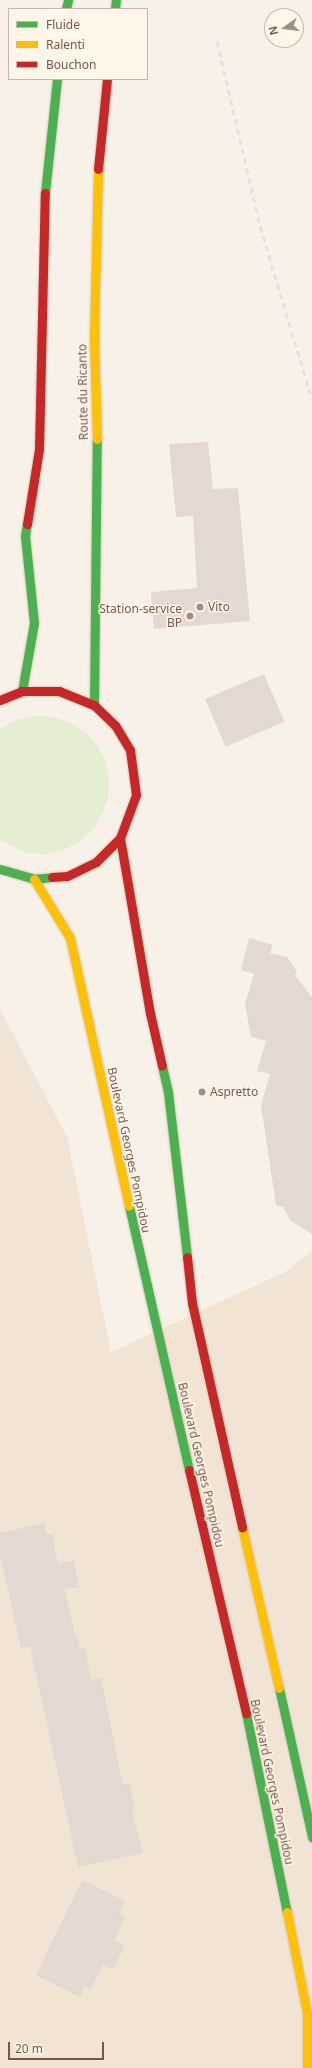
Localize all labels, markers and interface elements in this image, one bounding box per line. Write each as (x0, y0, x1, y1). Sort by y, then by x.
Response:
legend (8, 8, 148, 80)
north arrow (264, 8, 304, 48)
text: Fluide (46, 16, 80, 33)
text: N (264, 25, 281, 37)
text: Ralenti (46, 36, 85, 53)
text: Bouchon (46, 56, 96, 73)
street label: Route du Ricanto (75, 344, 91, 440)
place label: Vito (208, 600, 230, 614)
place label: Station-service BP (99, 602, 182, 630)
marker: Vito (195, 602, 205, 612)
marker: Station-service BP (185, 611, 195, 621)
street label: Boulevard Georges Pompidou (104, 1066, 154, 1234)
place label: Aspretto (210, 1085, 258, 1099)
marker: Aspretto (197, 1087, 207, 1097)
street label: Boulevard Georges Pompidou (175, 1381, 227, 1549)
street label: Boulevard Georges Pompidou (247, 1698, 297, 1866)
scale bar (10, 2034, 106, 2060)
text: 20 m (15, 2040, 43, 2057)

